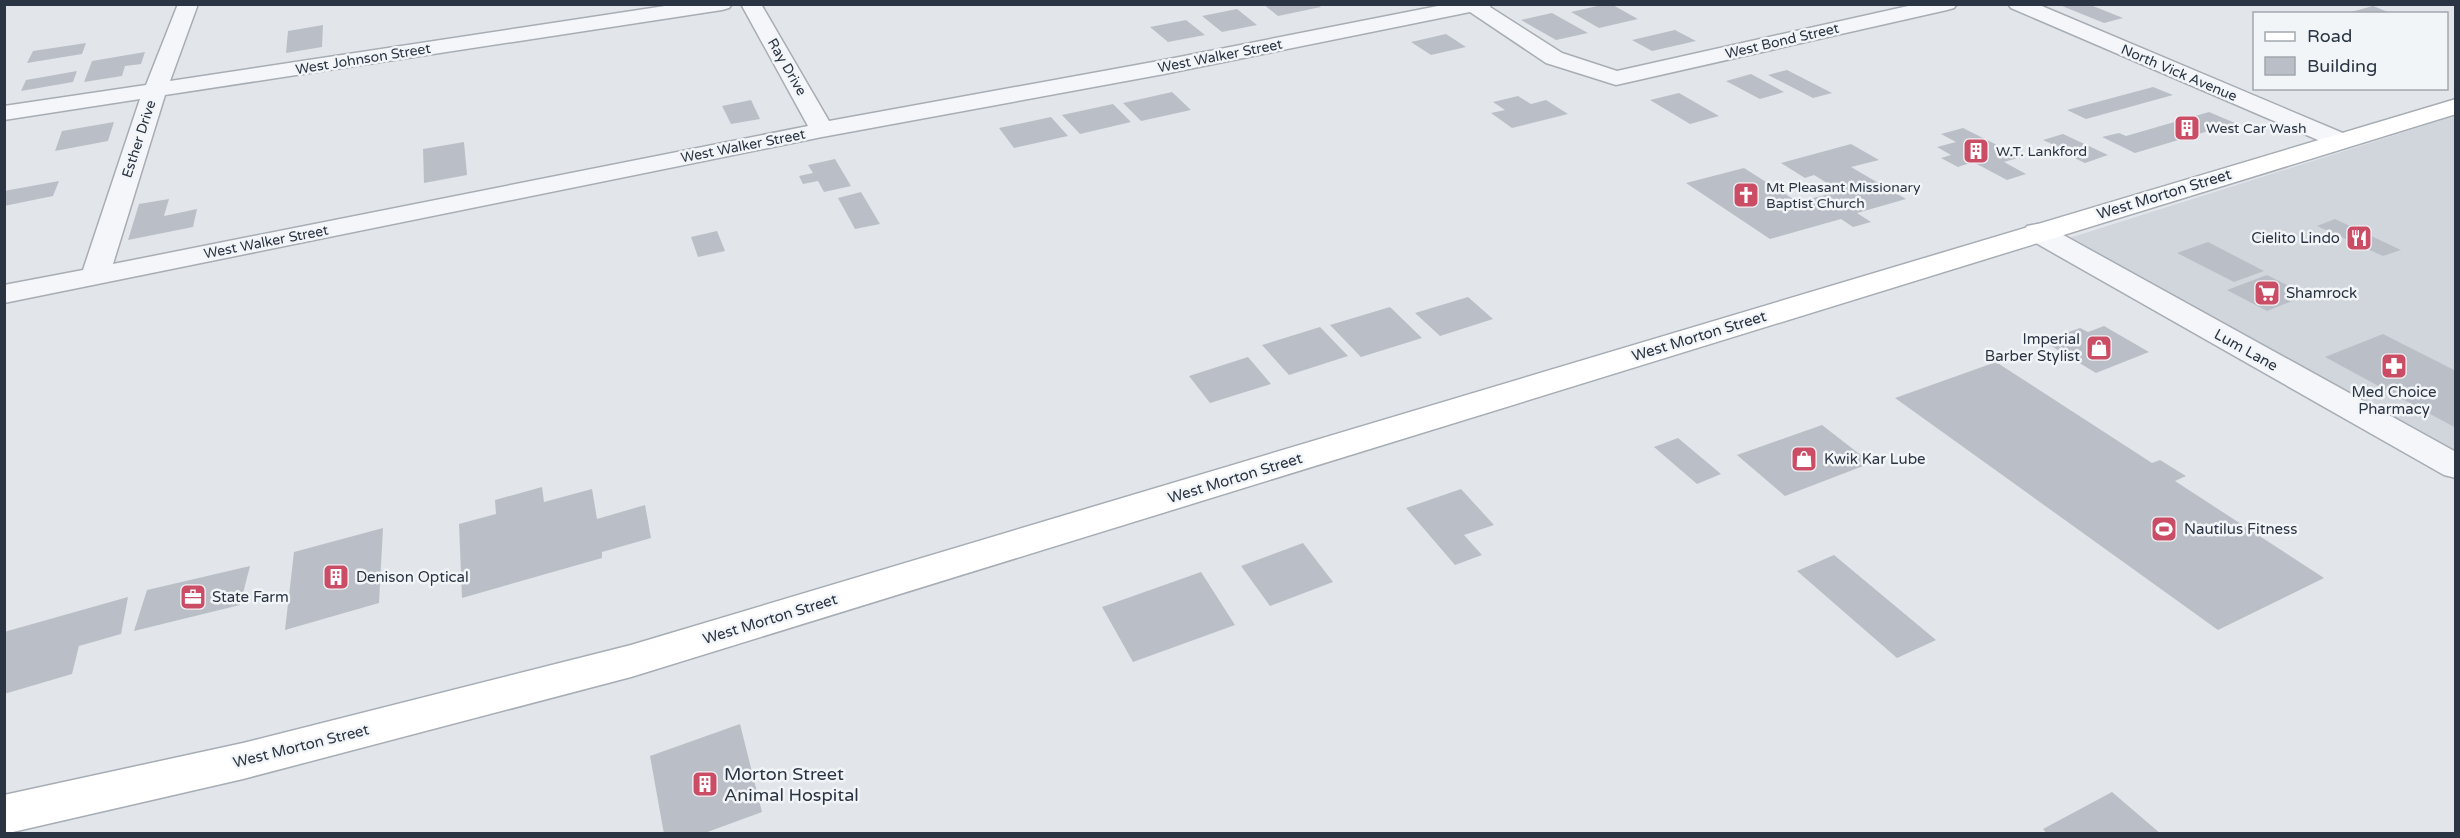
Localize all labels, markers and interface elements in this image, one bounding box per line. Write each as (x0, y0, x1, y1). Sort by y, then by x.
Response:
legend (2253, 12, 2448, 90)
street label: West Bond Street (1723, 19, 1841, 62)
text: Road (2307, 25, 2352, 47)
street label: Ray Drive (764, 35, 810, 99)
street label: West Walker Street (1156, 35, 1284, 76)
street label: West Johnson Street (294, 40, 432, 78)
street label: North Vick Avenue (2118, 41, 2240, 105)
text: Building (2307, 55, 2377, 77)
street label: Esther Drive (118, 98, 160, 180)
building icon: West Car Wash (2172, 113, 2202, 143)
place label: West Car Wash (2206, 120, 2306, 137)
street label: West Walker Street (679, 125, 807, 166)
building icon: W.T. Lankford (1961, 136, 1991, 166)
place label: W.T. Lankford (1996, 143, 2087, 160)
street label: West Morton Street (2095, 165, 2234, 223)
place label: Mt Pleasant Missionary Baptist Church (1766, 179, 1921, 212)
church icon: Mt Pleasant Missionary Baptist Church (1731, 180, 1761, 210)
street label: West Walker Street (202, 221, 330, 262)
restaurant icon: Cielito Lindo (2344, 223, 2374, 253)
place label: Cielito Lindo (2251, 229, 2340, 247)
supermarket icon: Shamrock (2252, 278, 2282, 308)
place label: Shamrock (2286, 284, 2357, 302)
street label: West Morton Street (1630, 307, 1769, 365)
street label: Lum Lane (2211, 325, 2281, 375)
place label: Imperial Barber Stylist (1985, 330, 2080, 365)
shop icon: Imperial Barber Stylist (2084, 333, 2114, 363)
pharmacy icon: Med Choice Pharmacy (2379, 351, 2409, 381)
place label: Med Choice Pharmacy (2352, 383, 2436, 418)
shop icon: Kwik Kar Lube (1789, 444, 1819, 474)
street label: West Morton Street (1166, 449, 1305, 507)
place label: Kwik Kar Lube (1824, 450, 1926, 468)
sports icon: Nautilus Fitness (2149, 514, 2179, 544)
place label: Nautilus Fitness (2184, 520, 2297, 538)
building icon: Denison Optical (321, 562, 351, 592)
place label: Denison Optical (356, 568, 469, 586)
office icon: State Farm (178, 582, 208, 612)
place label: State Farm (212, 588, 289, 606)
street label: West Morton Street (701, 590, 840, 648)
street label: West Morton Street (231, 720, 371, 772)
place label: Morton Street Animal Hospital (724, 763, 859, 806)
building icon: Morton Street Animal Hospital (690, 769, 720, 799)

